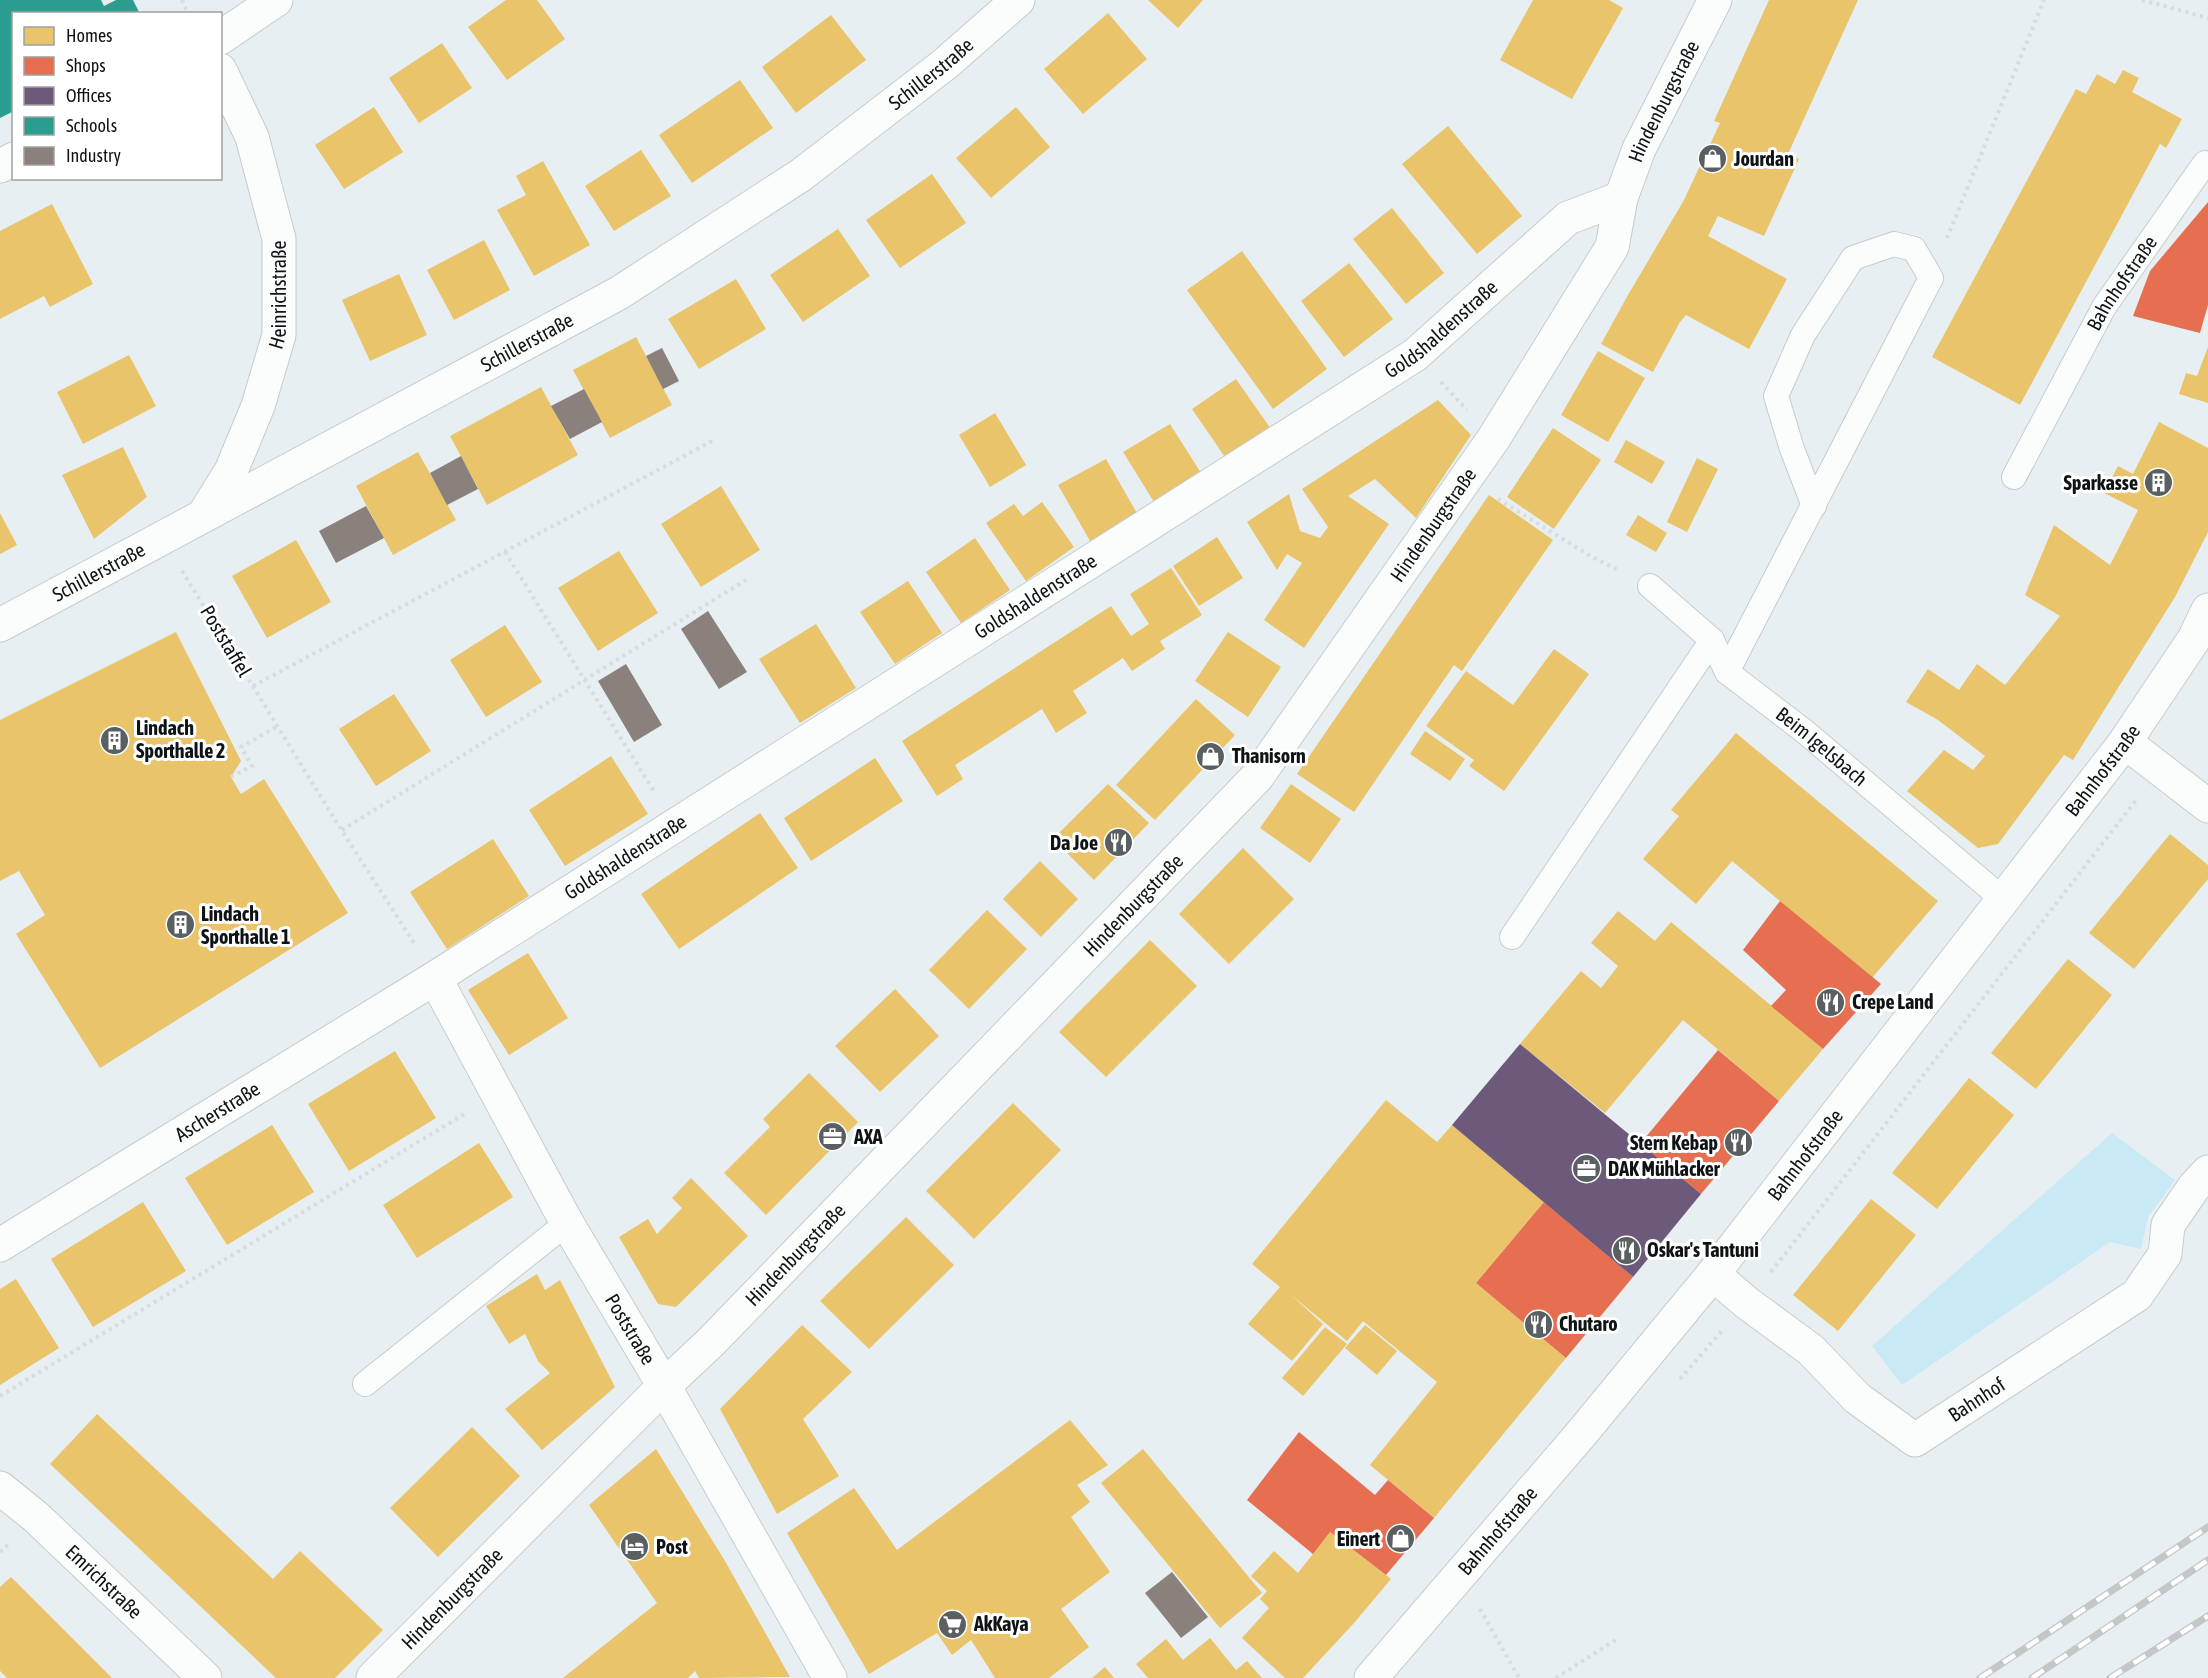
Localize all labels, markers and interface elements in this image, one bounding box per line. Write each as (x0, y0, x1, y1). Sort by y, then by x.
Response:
legend (12, 12, 222, 180)
text: Homes (66, 25, 112, 46)
street label: Schillerstraße (884, 33, 978, 114)
street label: Hindenburgstraße (1623, 36, 1703, 165)
text: Shops (66, 55, 106, 76)
text: Offices (66, 85, 112, 106)
text: Schools (66, 115, 117, 136)
shop icon: Jourdan (1697, 143, 1729, 175)
text: Industry (66, 145, 121, 166)
place label: Jourdan (1733, 147, 1794, 170)
street label: Bahnhofstraße (2082, 231, 2161, 334)
street label: Heinrichstraße (263, 240, 290, 352)
street label: Goldshaldenstraße (1380, 275, 1502, 382)
street label: Schillerstraße (477, 308, 577, 376)
street label: Hindenburgstraße (1385, 463, 1481, 586)
building icon: Sparkasse (2143, 467, 2175, 499)
place label: Sparkasse (2064, 471, 2138, 494)
street label: Schillerstraße (48, 537, 149, 606)
street label: Goldshaldenstraße (970, 549, 1101, 643)
street label: Poststaffel (196, 601, 257, 681)
street label: Beim Igelsbach (1772, 702, 1872, 790)
place label: Lindach Sporthalle 2 (136, 716, 225, 762)
street label: Bahnhofstraße (2060, 720, 2144, 820)
building icon: Lindach Sporthalle 2 (99, 724, 131, 756)
shop icon: Thanisorn (1195, 740, 1227, 772)
place label: Thanisorn (1232, 744, 1306, 767)
street label: Goldshaldenstraße (560, 809, 690, 904)
restaurant icon: Da Joe (1103, 827, 1135, 859)
place label: Da Joe (1050, 831, 1098, 854)
street label: Hindenburgstraße (1078, 849, 1187, 961)
place label: Lindach Sporthalle 1 (201, 902, 290, 948)
building icon: Lindach Sporthalle 1 (164, 909, 196, 941)
restaurant icon: Crepe Land (1815, 986, 1847, 1018)
place label: Crepe Land (1852, 990, 1934, 1013)
street label: Ascherstraße (171, 1076, 264, 1146)
street label: Bahnhofstraße (1762, 1104, 1847, 1205)
office icon: AXA (817, 1121, 849, 1153)
place label: AXA (853, 1125, 883, 1148)
restaurant icon: Stern Kebap (1723, 1127, 1755, 1159)
place label: Stern Kebap (1630, 1131, 1718, 1154)
office icon: DAK Mühlacker (1571, 1153, 1603, 1185)
place label: DAK Mühlacker (1608, 1157, 1721, 1180)
street label: Hindenburgstraße (740, 1198, 850, 1310)
restaurant icon: Oskar's Tantuni (1610, 1234, 1642, 1266)
place label: Oskar's Tantuni (1647, 1238, 1759, 1261)
street label: Poststraße (601, 1290, 661, 1368)
restaurant icon: Chutaro (1522, 1308, 1554, 1340)
place label: Chutaro (1559, 1312, 1618, 1335)
street label: Bahnhof (1944, 1372, 2010, 1426)
street label: Bahnhofstraße (1453, 1482, 1541, 1579)
shop icon: Einert (1385, 1523, 1417, 1555)
place label: Einert (1337, 1527, 1380, 1550)
hotel icon: Post (619, 1531, 651, 1563)
place label: Post (656, 1535, 688, 1558)
street label: Emrichstraße (61, 1540, 147, 1623)
street label: Hindenburgstraße (396, 1543, 507, 1654)
supermarket icon: AkKaya (937, 1608, 969, 1640)
place label: AkKaya (973, 1612, 1029, 1635)

